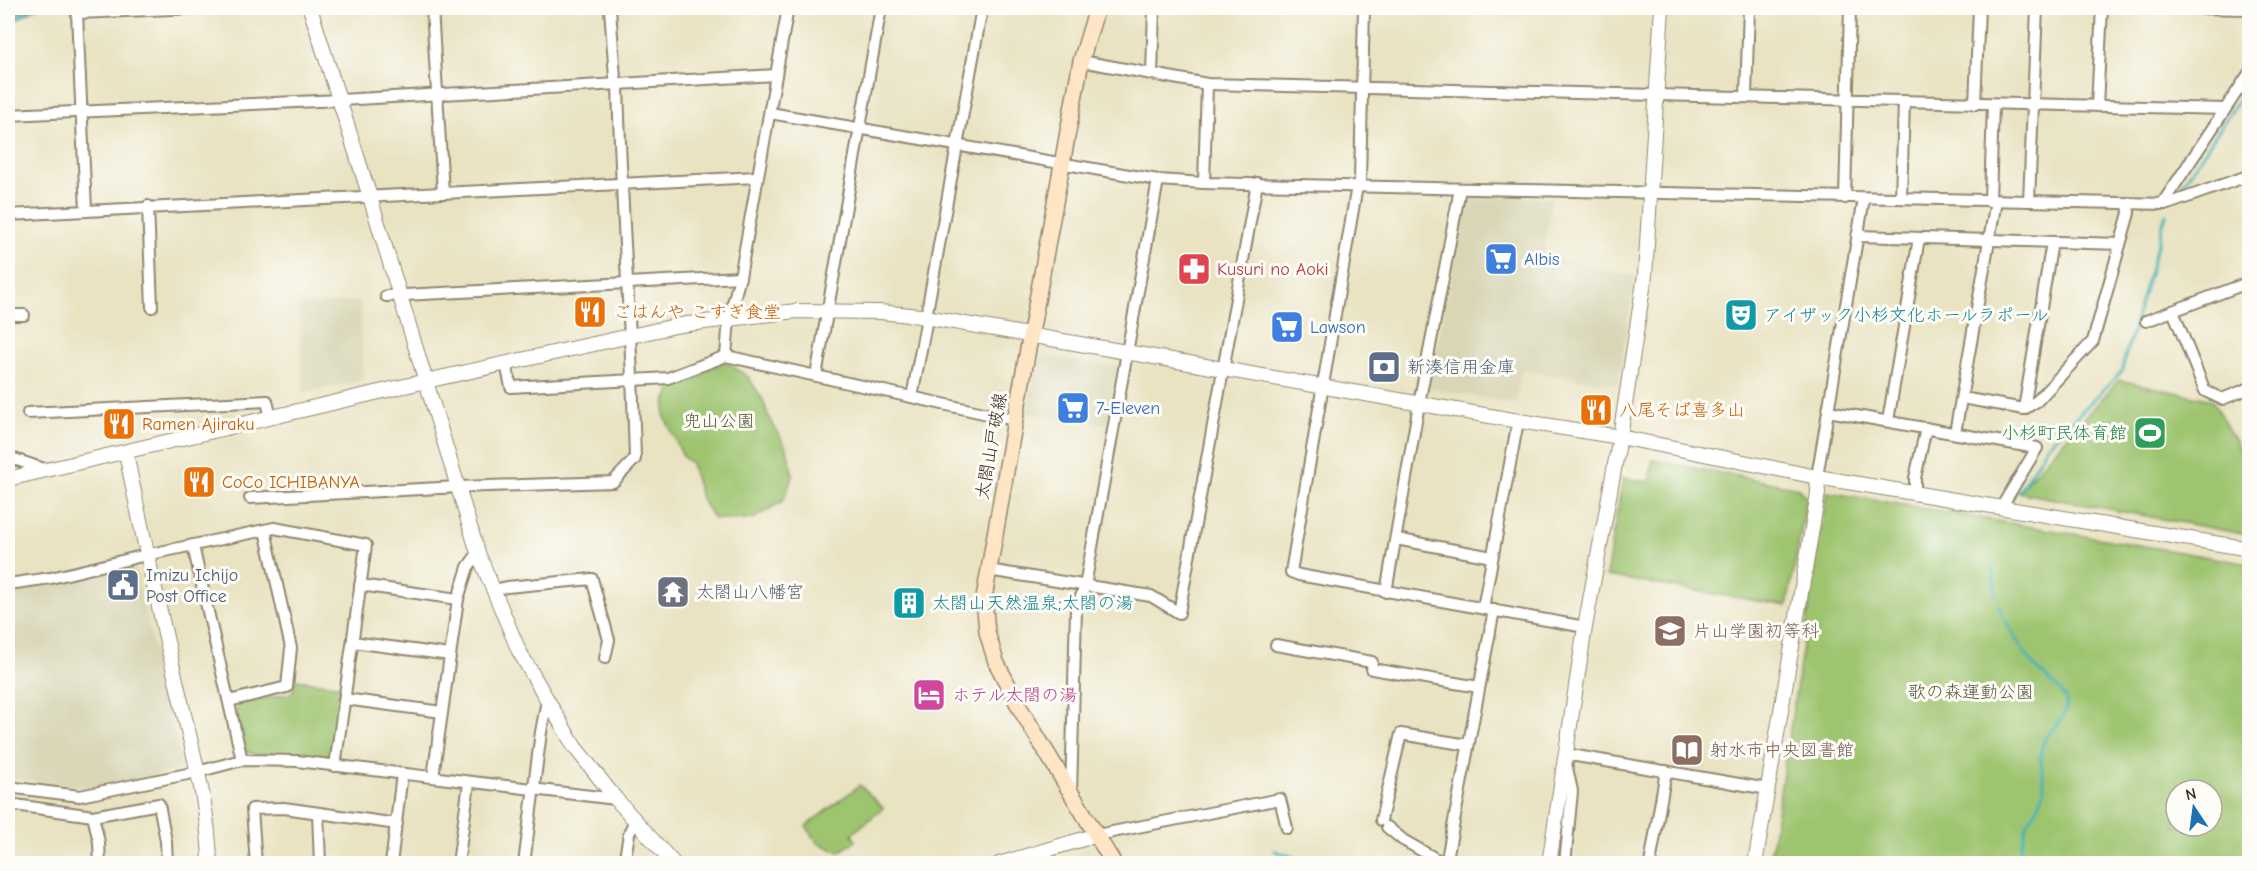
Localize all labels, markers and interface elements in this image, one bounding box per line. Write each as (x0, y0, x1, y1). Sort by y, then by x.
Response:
supermarket icon: Albis (1483, 241, 1519, 277)
place label: Albis (1524, 249, 1560, 270)
pharmacy icon: Kusuri no Aoki (1176, 251, 1212, 287)
place label: Kusuri no Aoki (1217, 259, 1328, 280)
restaurant icon: ごはんや こすぎ食堂 (572, 294, 608, 330)
theatre icon: アイザック小杉文化ホールラポール (1723, 297, 1759, 333)
place label: ごはんや こすぎ食堂 (613, 302, 781, 323)
place label: アイザック小杉文化ホールラポール (1764, 305, 2049, 326)
supermarket icon: Lawson (1269, 309, 1305, 345)
place label: Lawson (1310, 317, 1366, 338)
bank icon: 新湊信用金庫 (1366, 349, 1402, 385)
place label: 新湊信用金庫 (1407, 357, 1515, 378)
supermarket icon: 7-Eleven (1055, 390, 1091, 426)
street label: 太閤山戸破線 (972, 391, 1011, 501)
restaurant icon: 八尾そば喜多山 (1578, 392, 1614, 428)
place label: 7-Eleven (1096, 398, 1160, 419)
place label: 八尾そば喜多山 (1619, 400, 1745, 421)
restaurant icon: Ramen Ajiraku (101, 406, 137, 442)
park label: 兜山公園 (683, 411, 755, 432)
place label: Ramen Ajiraku (142, 414, 254, 435)
sports icon: 小杉町民体育館 (2132, 415, 2168, 451)
place label: 小杉町民体育館 (2001, 423, 2127, 444)
restaurant icon: CoCo ICHIBANYA (181, 464, 217, 500)
place label: CoCo ICHIBANYA (222, 472, 360, 493)
place label: Imizu Ichijo Post Office (146, 565, 238, 607)
public building icon: Imizu Ichijo Post Office (105, 567, 141, 603)
temple icon: 太閤山八幡宮 (655, 574, 691, 610)
place label: 太閤山八幡宮 (696, 582, 804, 603)
building icon: 太閤山天然温泉;太閤の湯 (891, 585, 927, 621)
place label: 太閤山天然温泉;太閤の湯 (932, 593, 1134, 614)
school or university icon: 片山学園初等科 (1652, 613, 1688, 649)
place label: 片山学園初等科 (1693, 621, 1819, 642)
hotel icon: ホテル太閤の湯 (911, 677, 947, 713)
park label: 歌の森運動公園 (1908, 682, 2034, 703)
place label: ホテル太閤の湯 (952, 685, 1077, 706)
library icon: 射水市中央図書館 (1669, 732, 1705, 768)
place label: 射水市中央図書館 (1710, 740, 1854, 761)
north arrow (2164, 778, 2224, 838)
text: N (2184, 784, 2198, 804)

